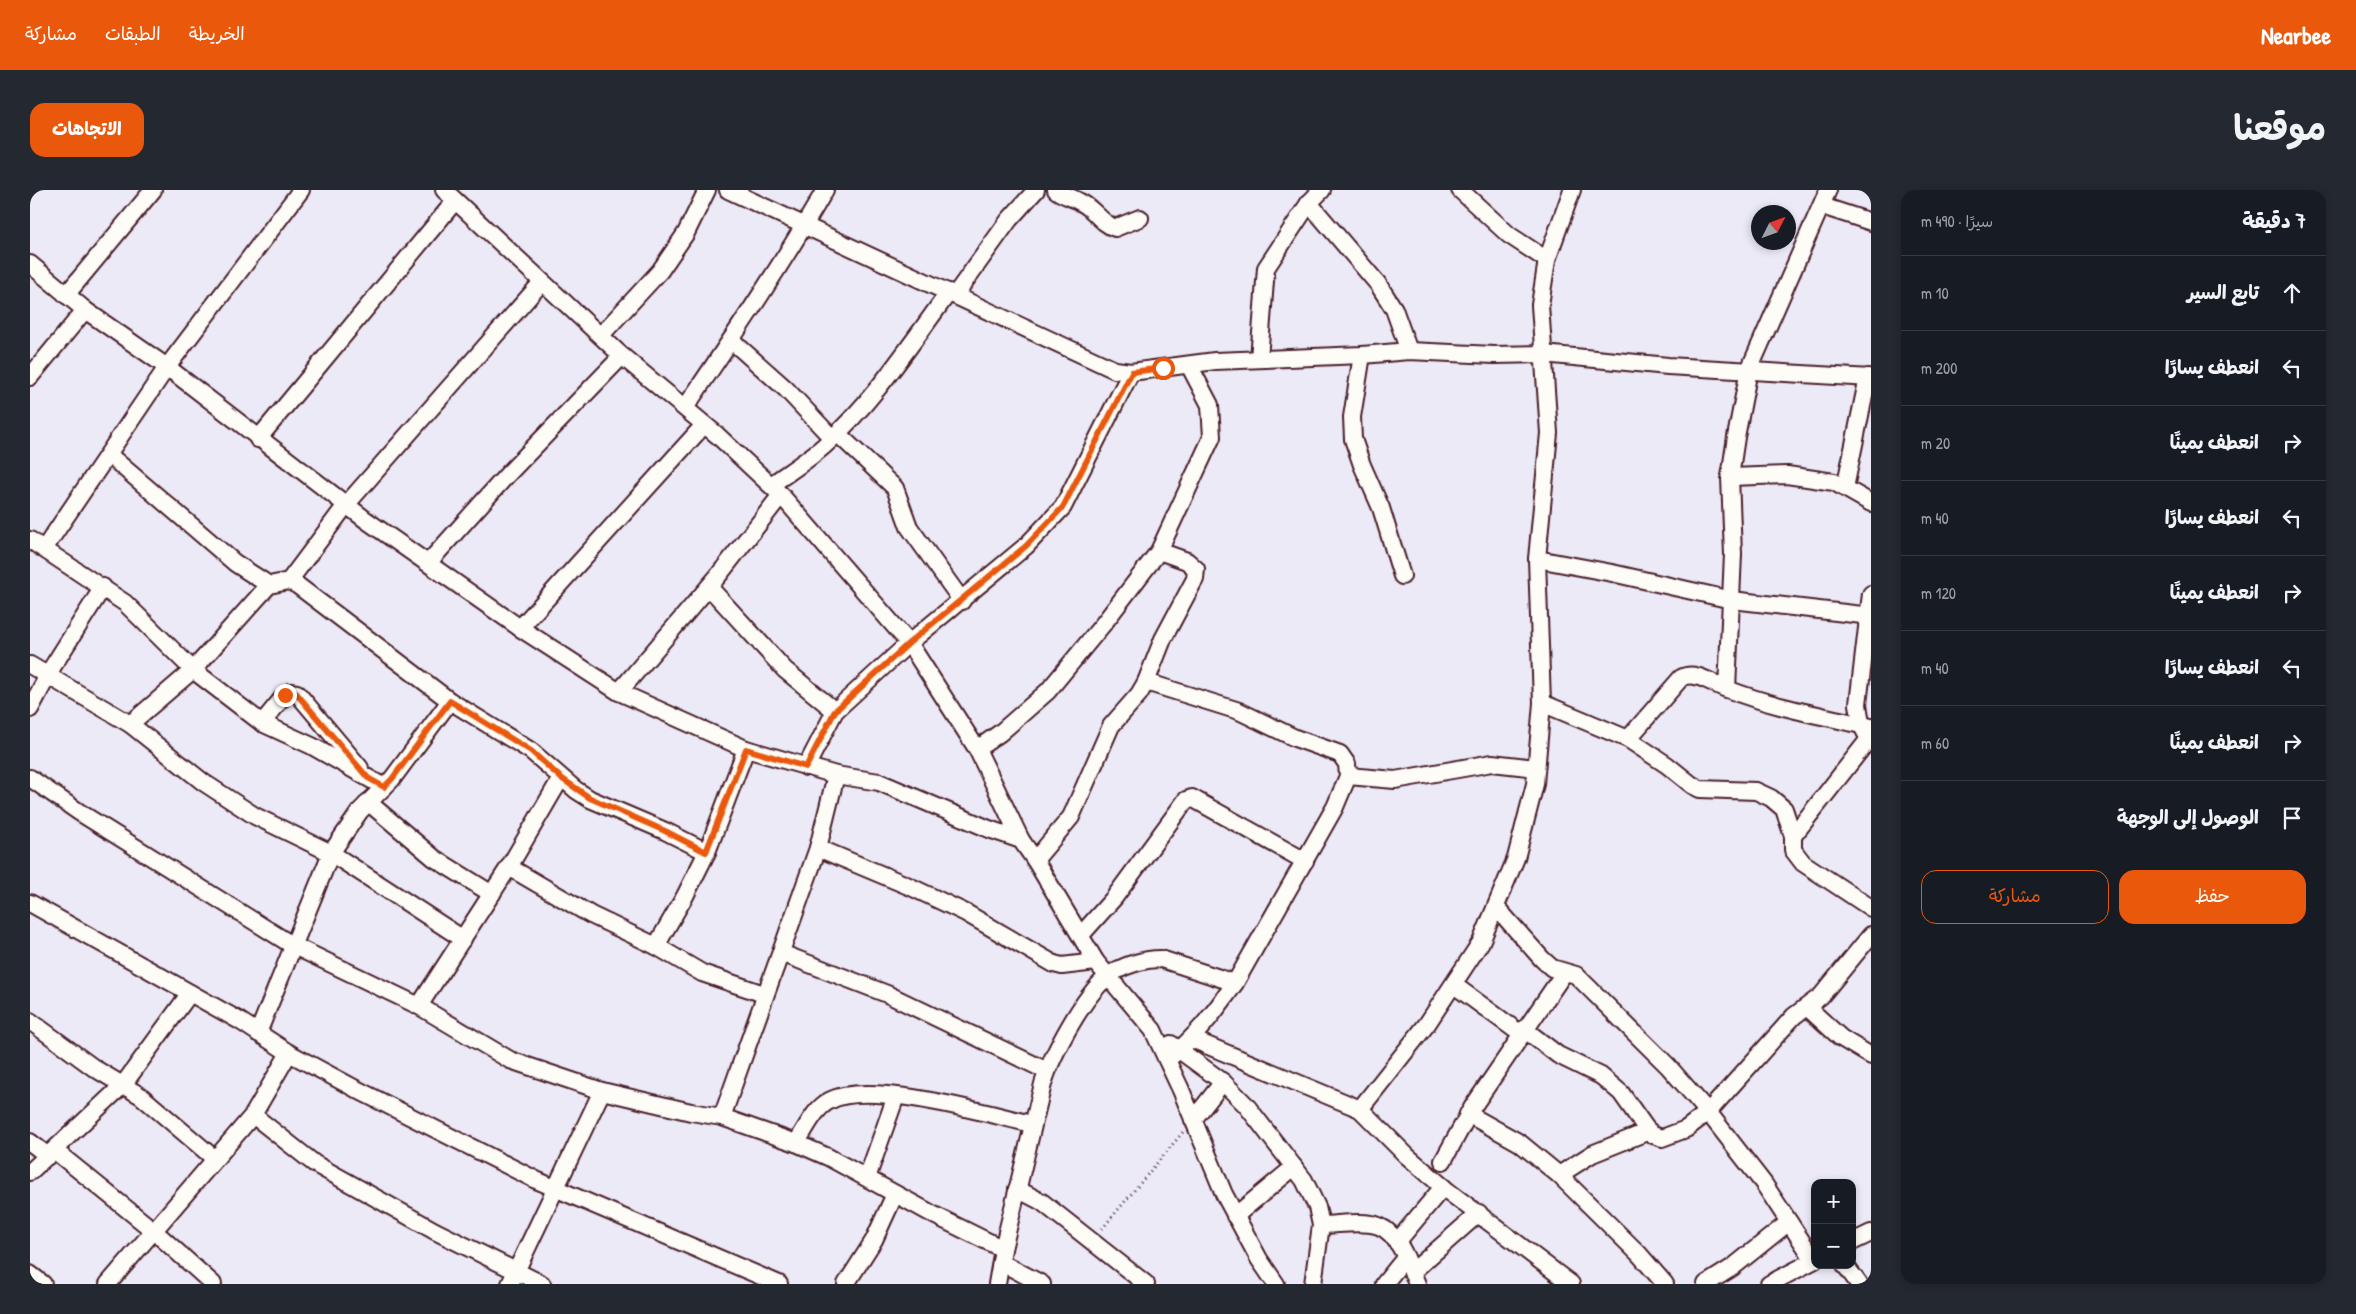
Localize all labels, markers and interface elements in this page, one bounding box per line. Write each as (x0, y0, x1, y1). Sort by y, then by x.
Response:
text: Nearbee (2261, 19, 2331, 51)
text: مشاركة (25, 21, 77, 46)
text: الطبقات (105, 21, 161, 46)
text: الخريطة (189, 21, 245, 46)
button: الاتجاهات (30, 103, 144, 157)
text: موقعنا (2233, 104, 2326, 151)
north arrow (1751, 205, 1796, 250)
text: 7 دقيقة (2242, 206, 2306, 235)
text: سيرًا · 490 m (1921, 210, 1993, 232)
text: تابع السير (2187, 279, 2259, 305)
icon: ahead (2278, 279, 2306, 307)
text: 10 m (1921, 282, 1949, 304)
text: انعطف يسارًا (2165, 354, 2259, 380)
icon: left (2278, 354, 2306, 382)
route start (1152, 357, 1175, 380)
text: 200 m (1921, 357, 1957, 379)
text: انعطف يمينًا (2170, 429, 2259, 455)
icon: right (2278, 429, 2306, 457)
text: 20 m (1921, 432, 1950, 454)
text: انعطف يسارًا (2165, 504, 2259, 530)
icon: left (2278, 504, 2306, 532)
text: 40 m (1921, 507, 1949, 529)
text: انعطف يمينًا (2170, 579, 2259, 605)
icon: right (2278, 579, 2306, 607)
text: 120 m (1921, 582, 1956, 604)
text: انعطف يسارًا (2165, 654, 2259, 680)
icon: left (2278, 654, 2306, 682)
text: 40 m (1921, 657, 1949, 679)
route end (274, 684, 297, 707)
text: انعطف يمينًا (2170, 729, 2259, 755)
icon: right (2278, 729, 2306, 757)
text: 60 m (1921, 732, 1949, 754)
text: الوصول إلى الوجهة (2117, 804, 2259, 830)
icon: arrive (2278, 804, 2306, 832)
button: مشاركة (1921, 870, 2109, 924)
button: حفظ (2119, 870, 2306, 924)
map controls (1811, 1179, 1856, 1269)
button: + (1811, 1179, 1856, 1224)
button: − (1811, 1224, 1856, 1269)

